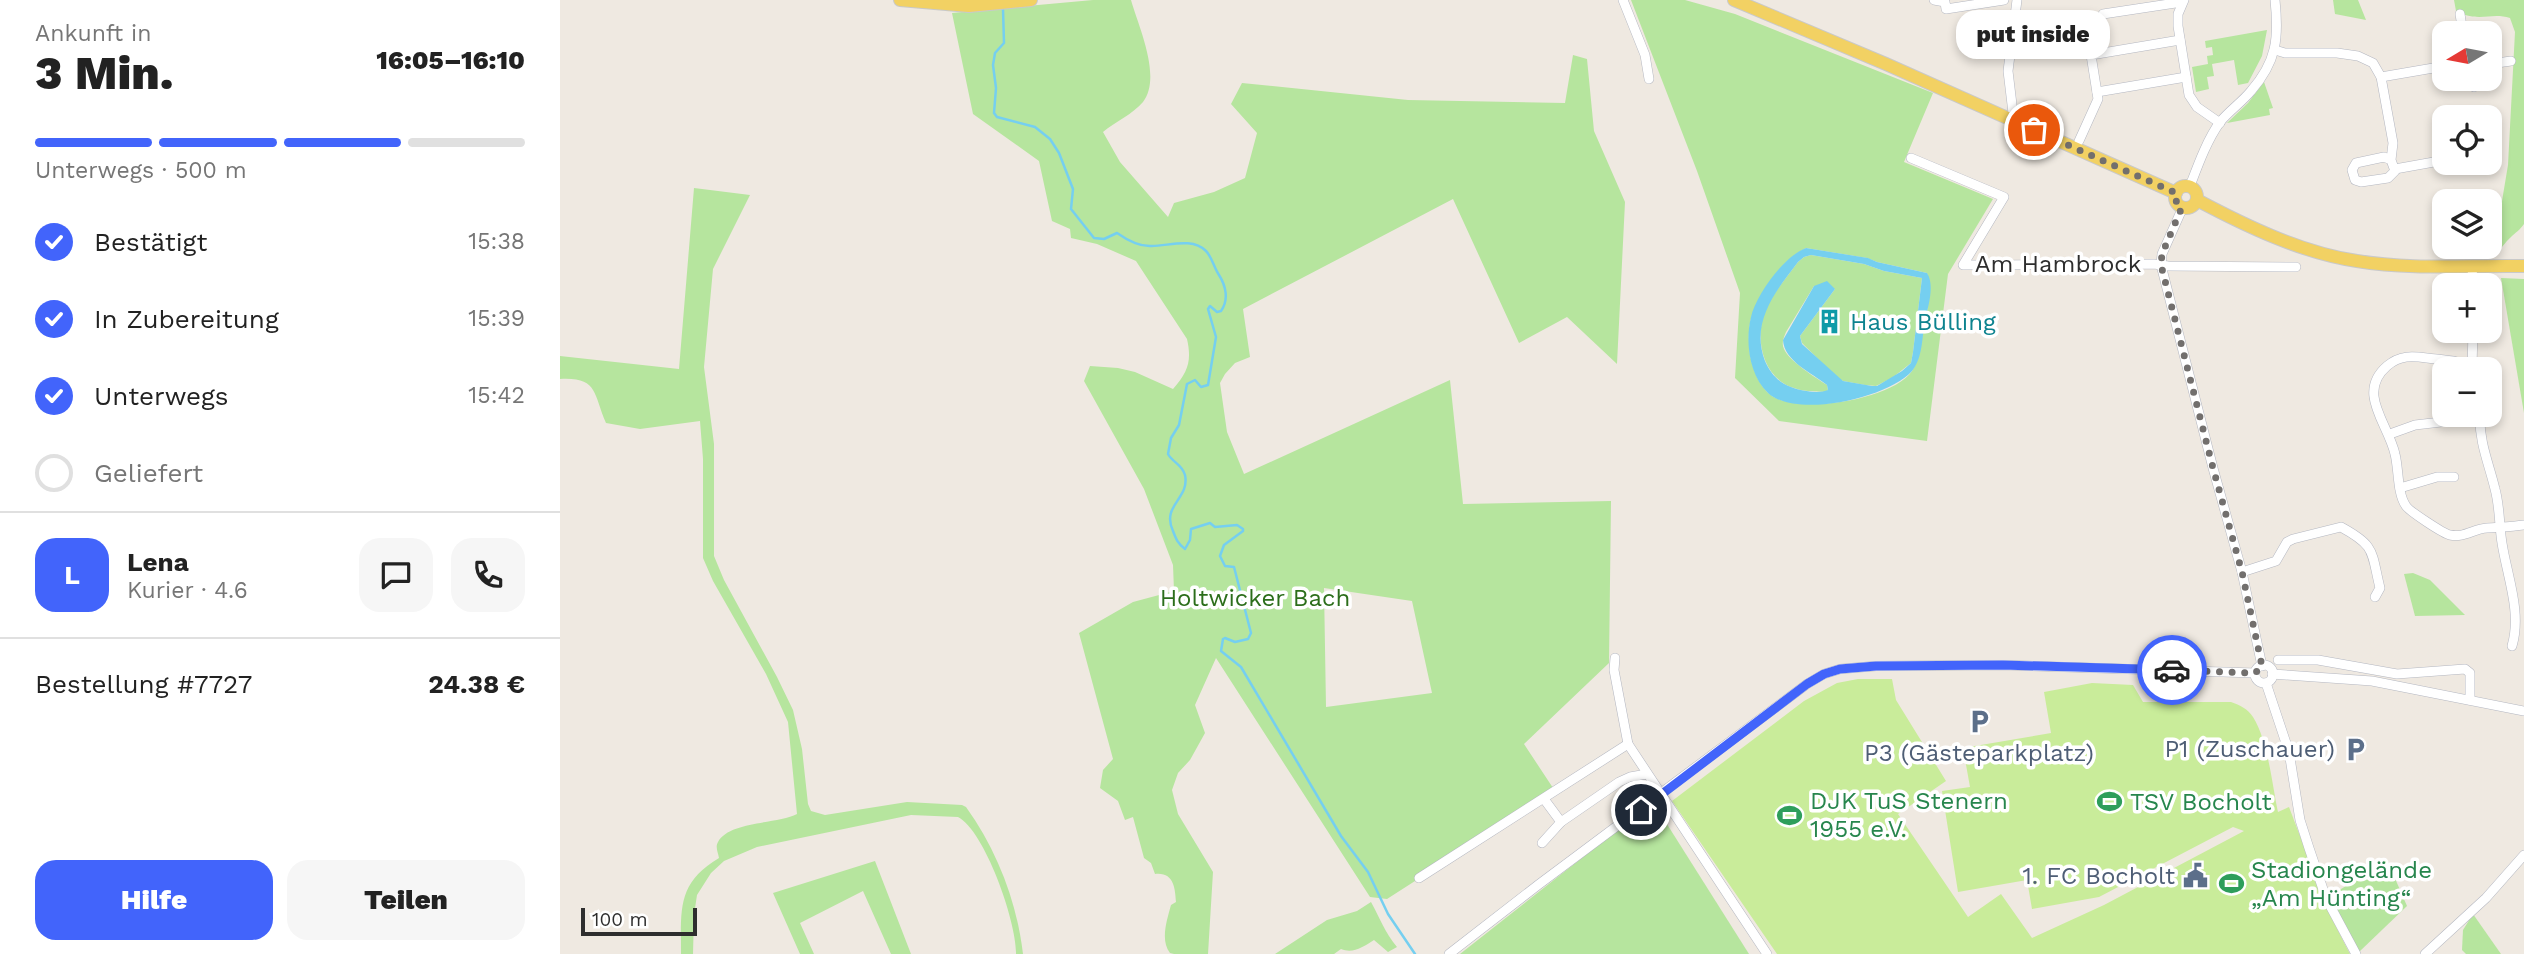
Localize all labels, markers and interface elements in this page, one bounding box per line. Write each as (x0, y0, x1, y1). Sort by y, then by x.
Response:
callout: put inside (1957, 11, 2111, 60)
text: Ankunft in (35, 20, 151, 47)
text: put inside (1976, 21, 2090, 48)
north arrow (2432, 21, 2502, 91)
map controls (2432, 21, 2502, 427)
text: 16:05–16:10 (376, 45, 525, 75)
text: 3 Min. (35, 46, 174, 100)
pin (2004, 100, 2064, 160)
button: locate (2432, 105, 2502, 175)
icon: bag (2015, 111, 2053, 149)
text: Unterwegs · 500 m (35, 157, 247, 184)
button: layers (2432, 189, 2502, 259)
icon: check (35, 223, 73, 261)
text: Bestätigt (94, 227, 207, 257)
text: 15:38 (468, 228, 525, 255)
street label: Am Hambrock (1975, 250, 2142, 278)
button: + (2432, 273, 2502, 343)
icon: check (35, 300, 73, 338)
text: In Zubereitung (94, 304, 279, 334)
text: 15:39 (468, 305, 525, 332)
building icon: Haus Bülling (1816, 308, 1844, 336)
place label: Haus Bülling (1850, 308, 1996, 336)
button: − (2432, 357, 2502, 427)
icon: check (35, 377, 73, 415)
text: Unterwegs (94, 381, 229, 411)
text: 15:42 (468, 382, 525, 409)
text: Geliefert (94, 458, 203, 488)
button: chat (359, 538, 433, 612)
button: phone (451, 538, 525, 612)
text: Lena (127, 547, 189, 577)
text: L (64, 560, 80, 590)
text: Kurier · 4.6 (127, 577, 248, 604)
park label: Holtwicker Bach (1160, 584, 1350, 612)
courier (2137, 635, 2207, 705)
icon: car (2153, 651, 2191, 689)
text: Bestellung #7727 (35, 669, 252, 699)
text: 24.38 € (428, 669, 525, 699)
parking icon: P3 (Gästeparkplatz) (1965, 708, 1993, 736)
place label: P1 (Zuschauer) (2164, 735, 2335, 763)
parking icon: P1 (Zuschauer) (2341, 735, 2369, 763)
place label: P3 (Gästeparkplatz) (1864, 739, 2094, 767)
pin (1611, 780, 1671, 840)
place label: DJK TuS Stenern 1955 e.V. (1810, 787, 2008, 843)
sports icon: TSV Bocholt (2096, 788, 2124, 816)
place label: TSV Bocholt (2130, 788, 2271, 816)
icon: home (1622, 791, 1660, 829)
sports icon: DJK TuS Stenern 1955 e.V. (1776, 801, 1804, 829)
place label: Stadiongelände „Am Hünting“ (2251, 856, 2432, 912)
button: Hilfe (35, 860, 273, 940)
button: Teilen (287, 860, 525, 940)
place label: 1. FC Bocholt (2022, 862, 2175, 890)
public building icon: 1. FC Bocholt (2181, 862, 2209, 890)
sports icon: Stadiongelände „Am Hünting“ (2217, 870, 2245, 898)
scale bar (581, 905, 696, 937)
text: 100 m (592, 908, 648, 931)

